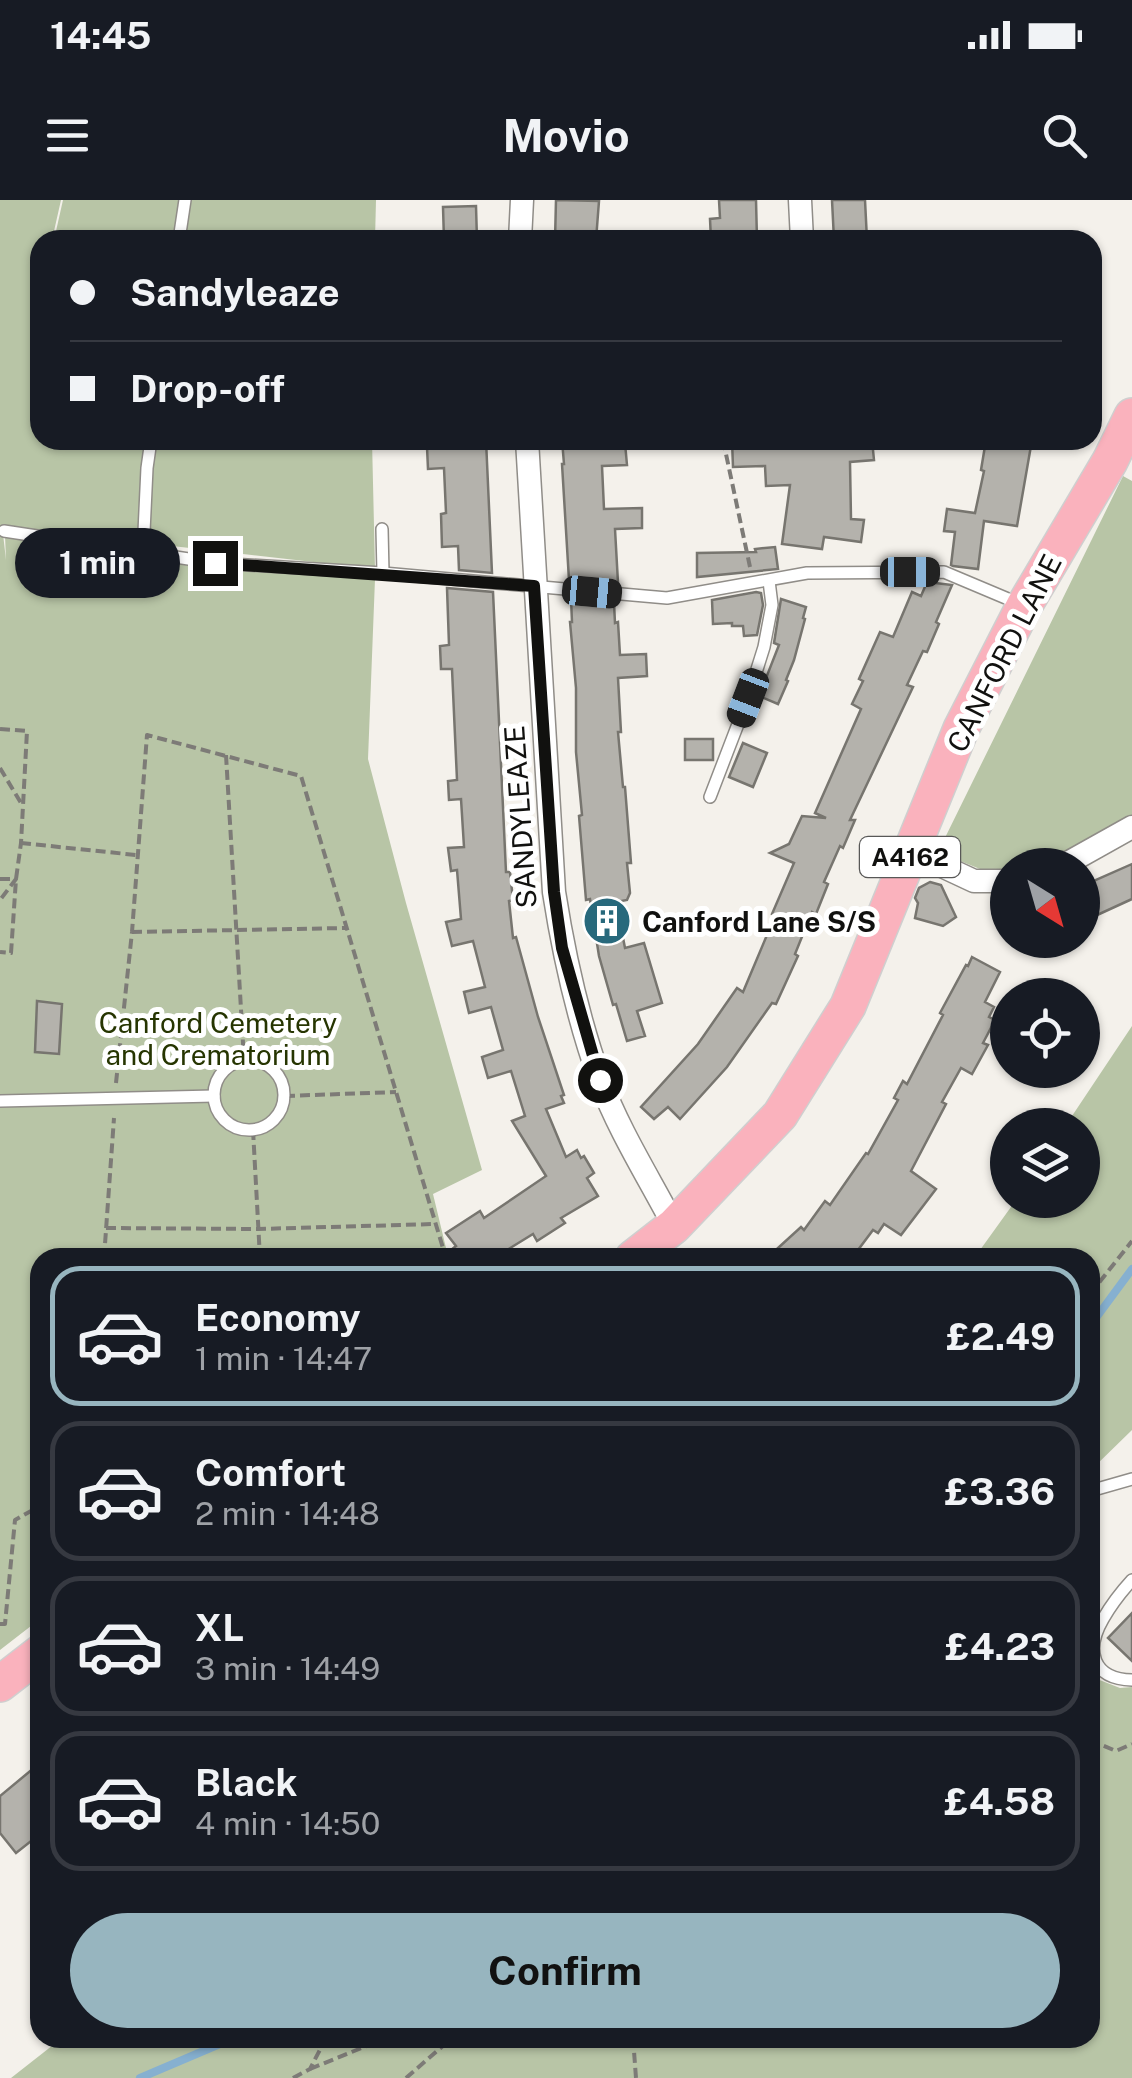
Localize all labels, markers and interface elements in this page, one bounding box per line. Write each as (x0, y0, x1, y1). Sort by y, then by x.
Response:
text: 14:45 (50, 13, 151, 58)
icon: menu (40, 108, 95, 163)
icon: search (1037, 108, 1092, 163)
text: Movio (502, 109, 630, 162)
text: Sandyleaze (130, 270, 340, 315)
text: Drop-off (130, 366, 285, 411)
callout: 1 min (15, 528, 180, 598)
route end (193, 541, 238, 586)
text: 1 min (59, 544, 136, 581)
street label: CANFORD LANE (940, 549, 1068, 757)
car (880, 557, 940, 587)
car (561, 574, 623, 610)
car (723, 665, 773, 731)
street label: SANDYLEAZE (497, 725, 543, 909)
road number: A4162 (860, 837, 960, 877)
north arrow (990, 848, 1100, 958)
map controls (990, 848, 1100, 1218)
building icon: Canford Lane S/S (581, 895, 633, 947)
place label: Canford Lane S/S (642, 905, 876, 938)
button: locate (990, 978, 1100, 1088)
park label: Canford Cemetery and Crematorium (99, 1006, 337, 1071)
route start (578, 1058, 623, 1103)
button: layers (990, 1108, 1100, 1218)
icon: car (75, 1291, 165, 1381)
text: Economy (195, 1295, 361, 1340)
text: £2.49 (946, 1314, 1055, 1359)
text: 1 min · 14:47 (195, 1340, 372, 1377)
icon: car (75, 1446, 165, 1536)
text: Comfort (195, 1450, 346, 1495)
text: £3.36 (945, 1469, 1055, 1514)
text: 2 min · 14:48 (195, 1495, 380, 1532)
icon: car (75, 1601, 165, 1691)
text: XL (195, 1605, 244, 1650)
text: £4.23 (945, 1624, 1055, 1669)
text: 3 min · 14:49 (195, 1650, 380, 1687)
icon: car (75, 1756, 165, 1846)
text: Black (195, 1760, 298, 1805)
text: £4.58 (944, 1779, 1055, 1824)
text: 4 min · 14:50 (195, 1805, 380, 1842)
button: Confirm (70, 1913, 1060, 2028)

